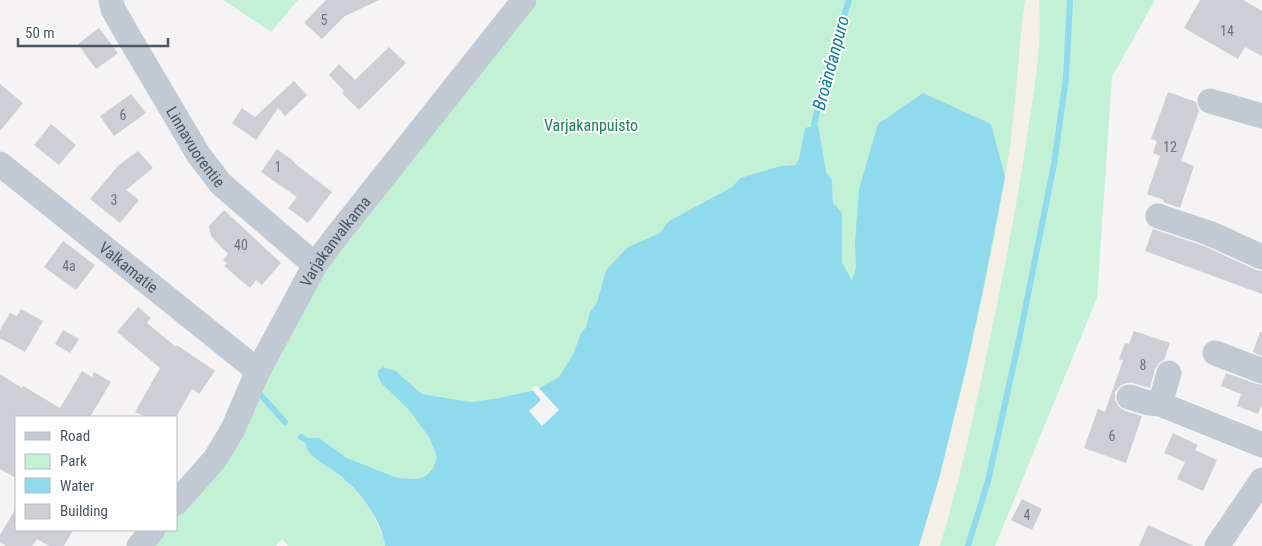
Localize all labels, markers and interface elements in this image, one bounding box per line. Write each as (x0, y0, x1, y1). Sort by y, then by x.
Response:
house number: 5 (321, 12, 328, 28)
water label: Broändanpuro (808, 13, 853, 112)
scale bar (18, 15, 168, 47)
house number: 14 (1220, 23, 1234, 39)
text: 50 m (25, 24, 55, 42)
street label: Linnavuorentie (162, 103, 229, 191)
house number: 6 (120, 107, 127, 123)
park label: Varjakanpuisto (544, 116, 638, 135)
house number: 12 (1163, 139, 1177, 155)
house number: 1 (275, 159, 281, 175)
house number: 3 (111, 192, 117, 208)
street label: Varjakanvalkama (296, 192, 375, 290)
house number: 40 (234, 237, 248, 253)
street label: Valkamatie (95, 238, 162, 297)
house number: 4a (62, 258, 76, 274)
house number: 8 (1140, 357, 1147, 373)
legend (15, 416, 178, 531)
text: Road (60, 427, 90, 445)
house number: 6 (1109, 428, 1116, 444)
text: Park (60, 452, 87, 470)
text: Water (60, 477, 95, 495)
text: Building (60, 502, 108, 520)
house number: 4 (1024, 507, 1031, 523)

